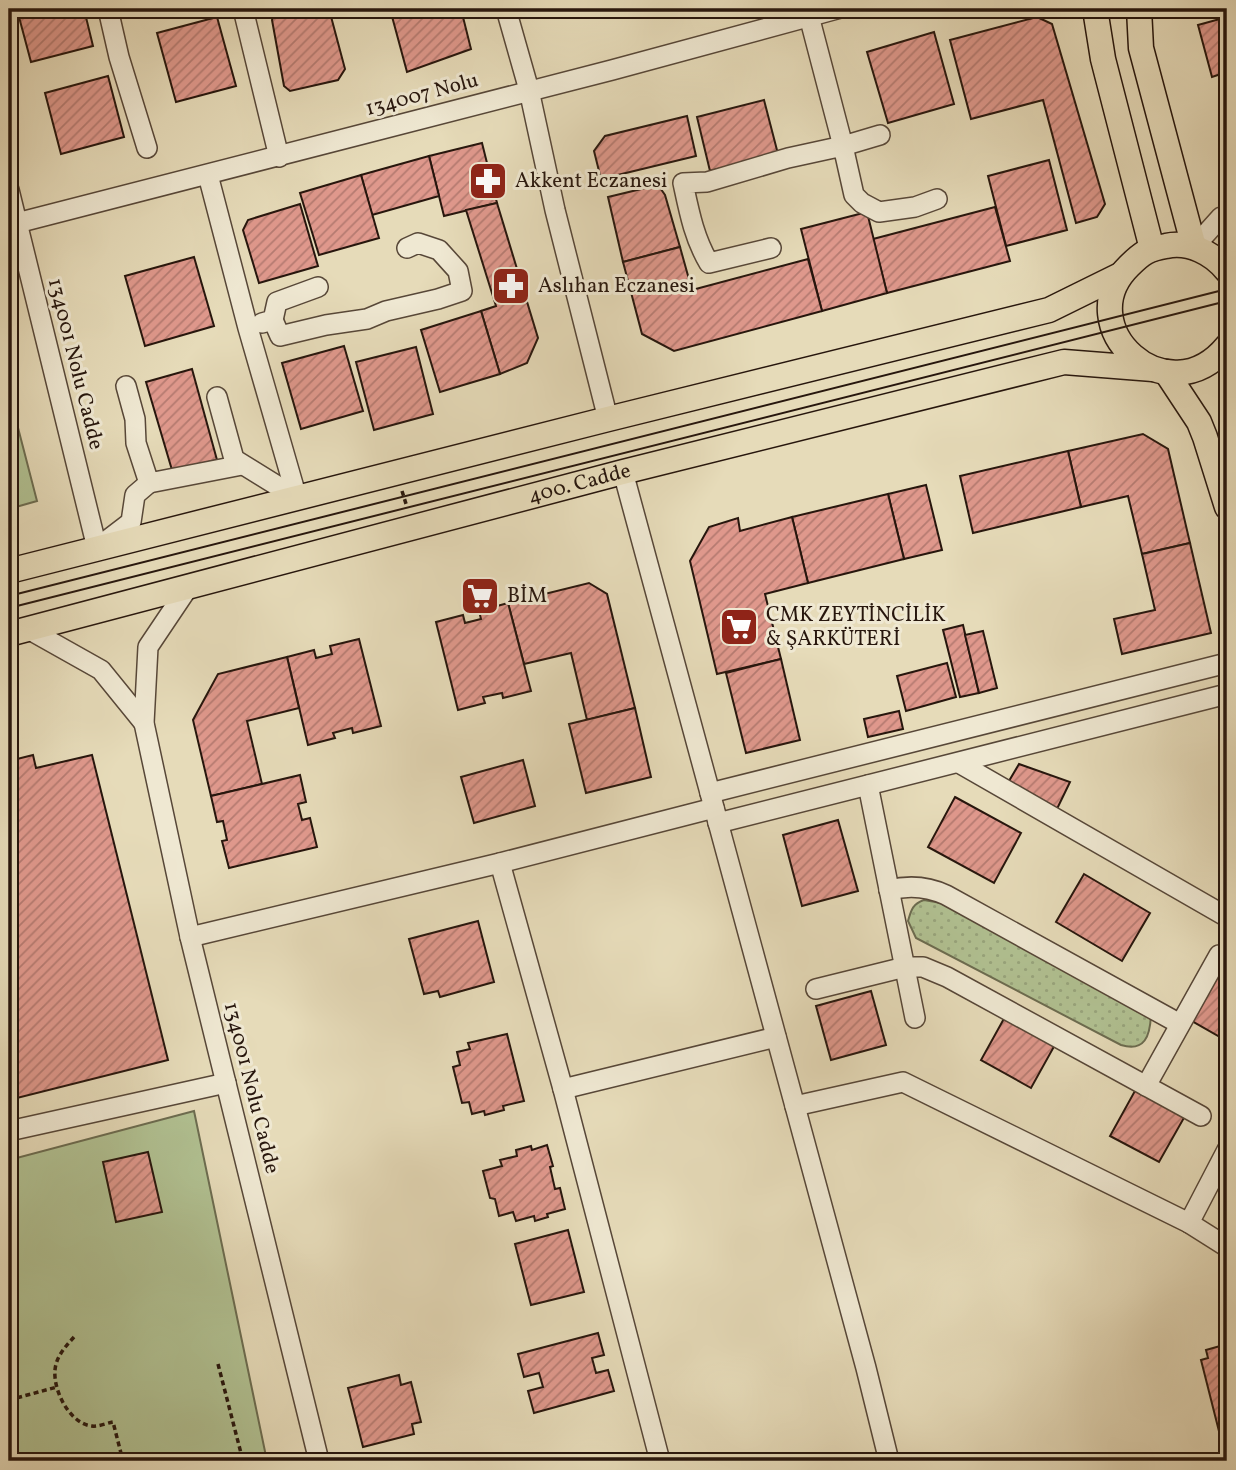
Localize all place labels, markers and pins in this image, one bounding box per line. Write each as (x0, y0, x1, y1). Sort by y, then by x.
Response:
pharmacy icon: Akkent Eczanesi (467, 160, 509, 202)
place label: Akkent Eczanesi (515, 167, 667, 196)
pharmacy icon: Aslıhan Eczanesi (490, 265, 532, 307)
place label: Aslıhan Eczanesi (538, 272, 695, 301)
supermarket icon: BİM (459, 575, 501, 617)
place label: BİM (507, 582, 547, 611)
place label: CMK ZEYTİNCİLİK & ŞARKÜTERİ (766, 601, 946, 654)
supermarket icon: CMK ZEYTİNCİLİK & ŞARKÜTERİ (718, 606, 760, 648)

